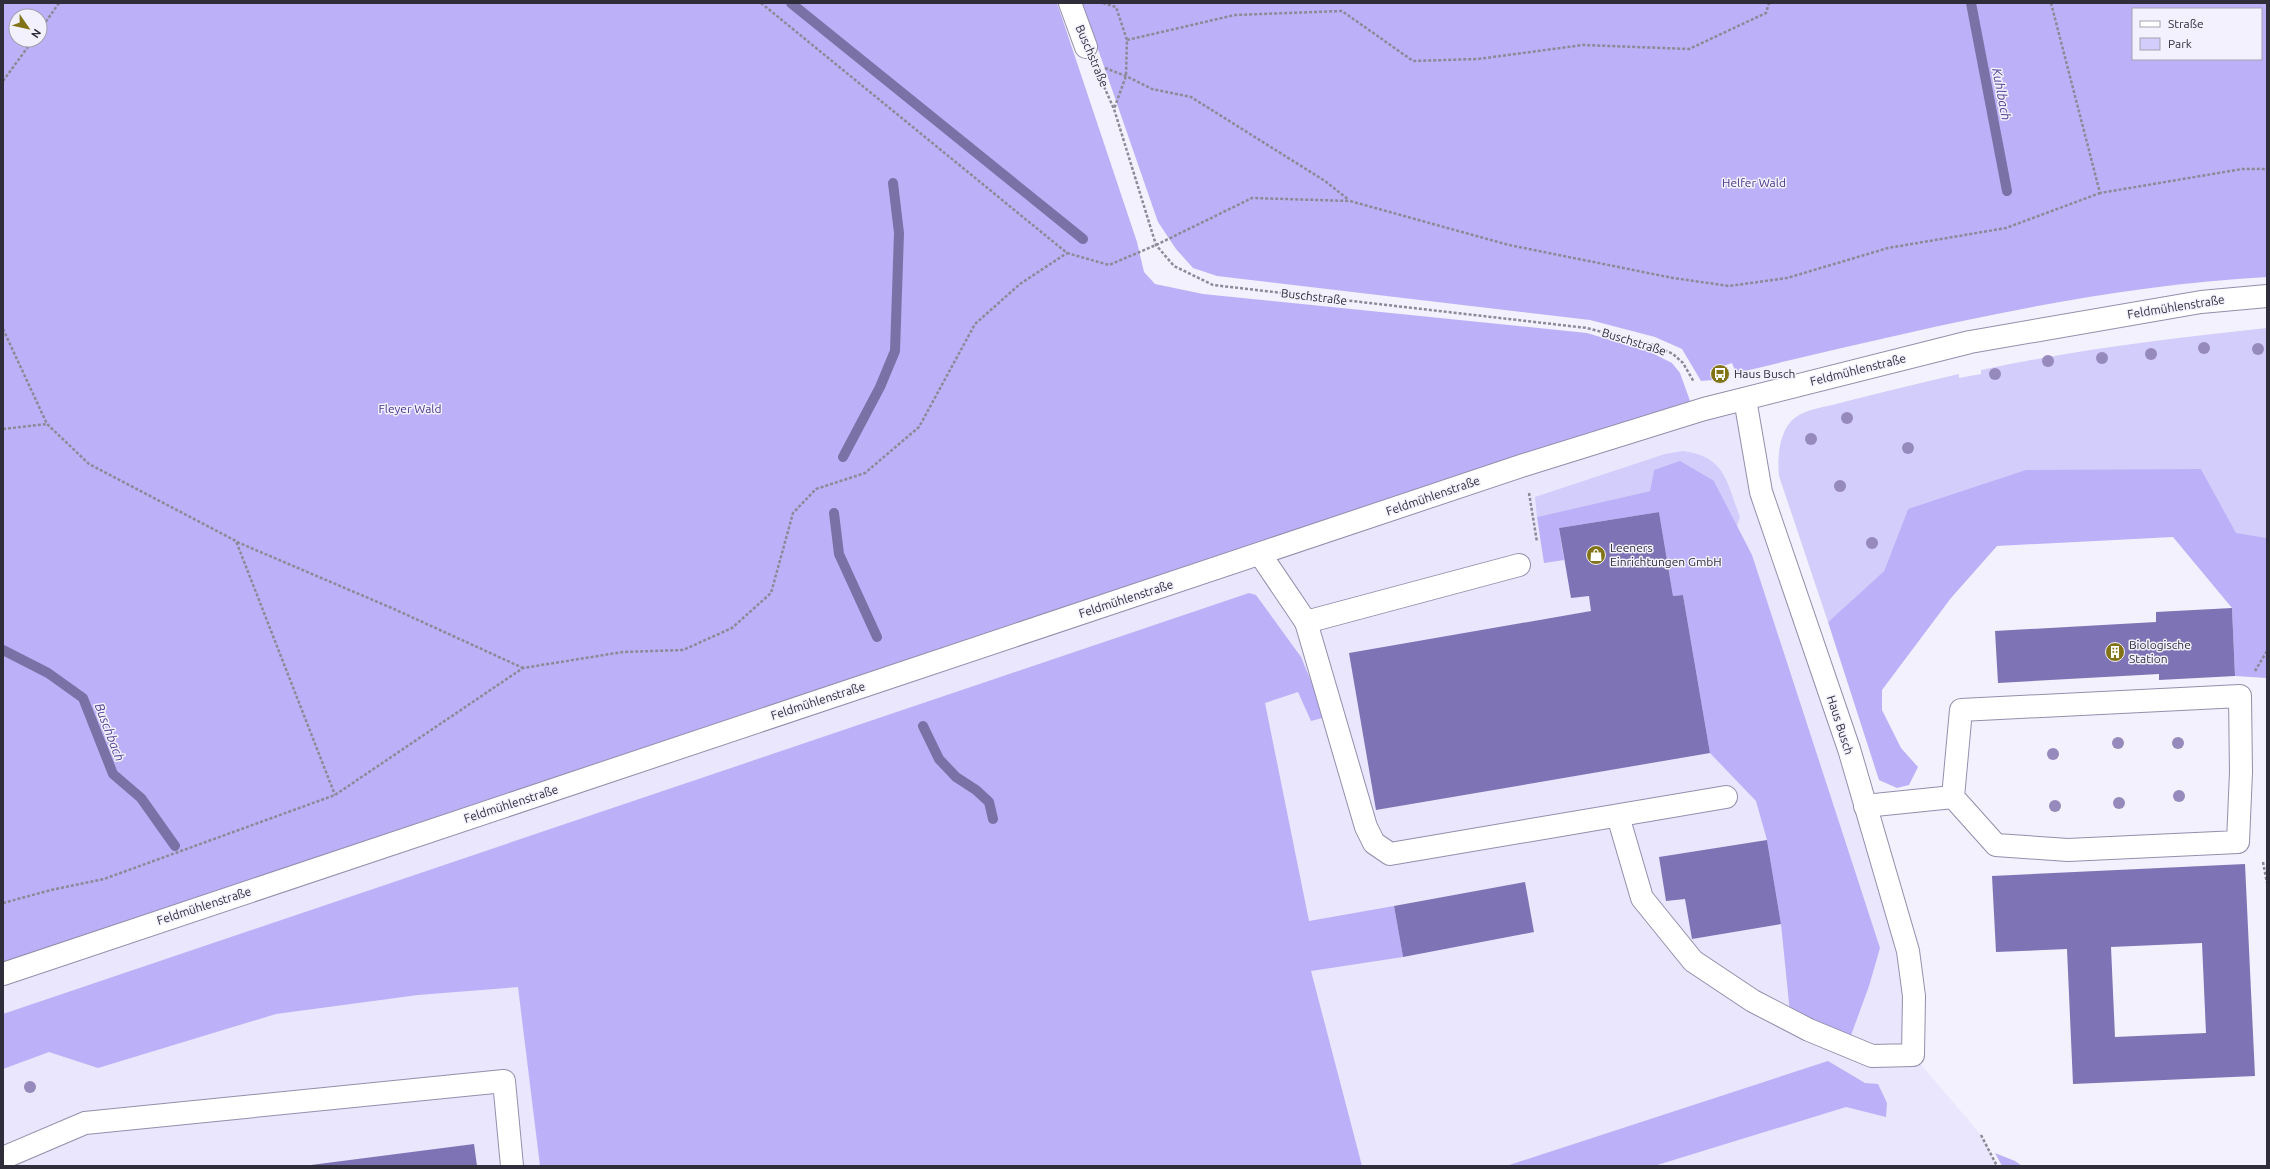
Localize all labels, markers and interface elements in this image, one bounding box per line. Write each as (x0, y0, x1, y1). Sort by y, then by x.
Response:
north arrow (8, 8, 48, 48)
legend (2132, 8, 2262, 60)
text: Straße (2168, 17, 2204, 30)
street label: Buschstraße (1073, 23, 1111, 89)
text: N (29, 27, 44, 40)
text: Park (2168, 37, 2192, 50)
water label: Kuhlbach (1990, 67, 2014, 121)
park label: Helfer Wald (1722, 176, 1786, 189)
street label: Buschstraße (1280, 286, 1348, 307)
street label: Feldmühlenstraße (2126, 292, 2225, 321)
street label: Buschstraße (1600, 326, 1668, 357)
street label: Feldmühlenstraße (1809, 351, 1907, 388)
bus stop icon: Haus Busch (1709, 363, 1731, 385)
place label: Haus Busch (1734, 367, 1795, 380)
park label: Fleyer Wald (379, 402, 441, 415)
street label: Feldmühlenstraße (1384, 473, 1481, 518)
place label: Leeners Einrichtungen GmbH (1610, 541, 1722, 568)
shop icon: Leeners Einrichtungen GmbH (1585, 544, 1607, 566)
street label: Feldmühlenstraße (1077, 577, 1175, 620)
place label: Biologische Station (2129, 638, 2191, 665)
building icon: Biologische Station (2104, 641, 2126, 663)
street label: Feldmühlenstraße (769, 679, 867, 722)
street label: Haus Busch (1825, 694, 1856, 756)
water label: Buschbach (93, 701, 127, 763)
street label: Feldmühlenstraße (462, 782, 560, 825)
street label: Feldmühlenstraße (155, 884, 253, 927)

